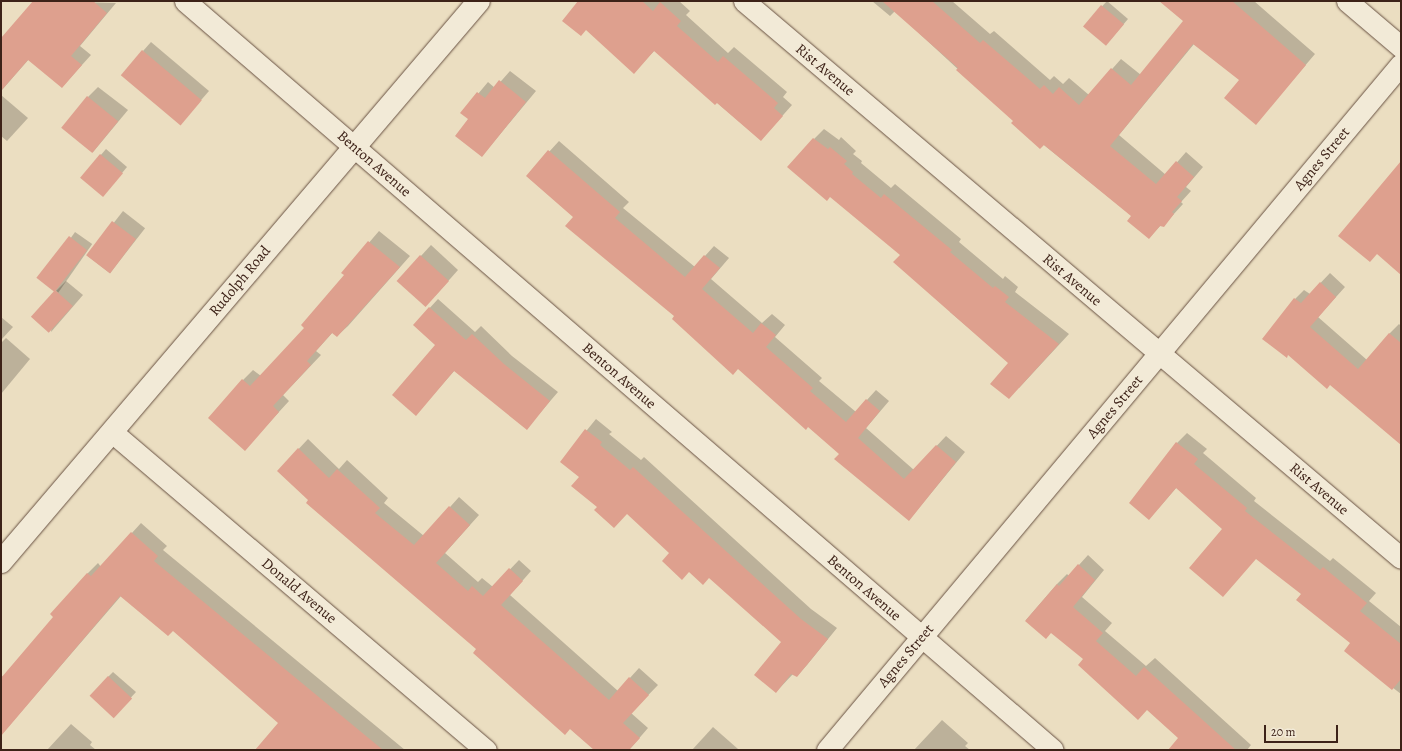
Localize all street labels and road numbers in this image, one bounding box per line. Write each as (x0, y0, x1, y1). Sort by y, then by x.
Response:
street label: Rist Avenue (792, 40, 858, 100)
street label: Agnes Street (1290, 124, 1354, 194)
street label: Benton Avenue (333, 127, 415, 201)
street label: Rudolph Road (205, 242, 275, 320)
street label: Rist Avenue (1039, 250, 1105, 310)
street label: Benton Avenue (578, 339, 660, 413)
street label: Agnes Street (1083, 372, 1147, 442)
street label: Rist Avenue (1286, 459, 1352, 519)
street label: Benton Avenue (823, 551, 905, 625)
street label: Donald Avenue (258, 554, 340, 628)
street label: Agnes Street (874, 621, 938, 691)

